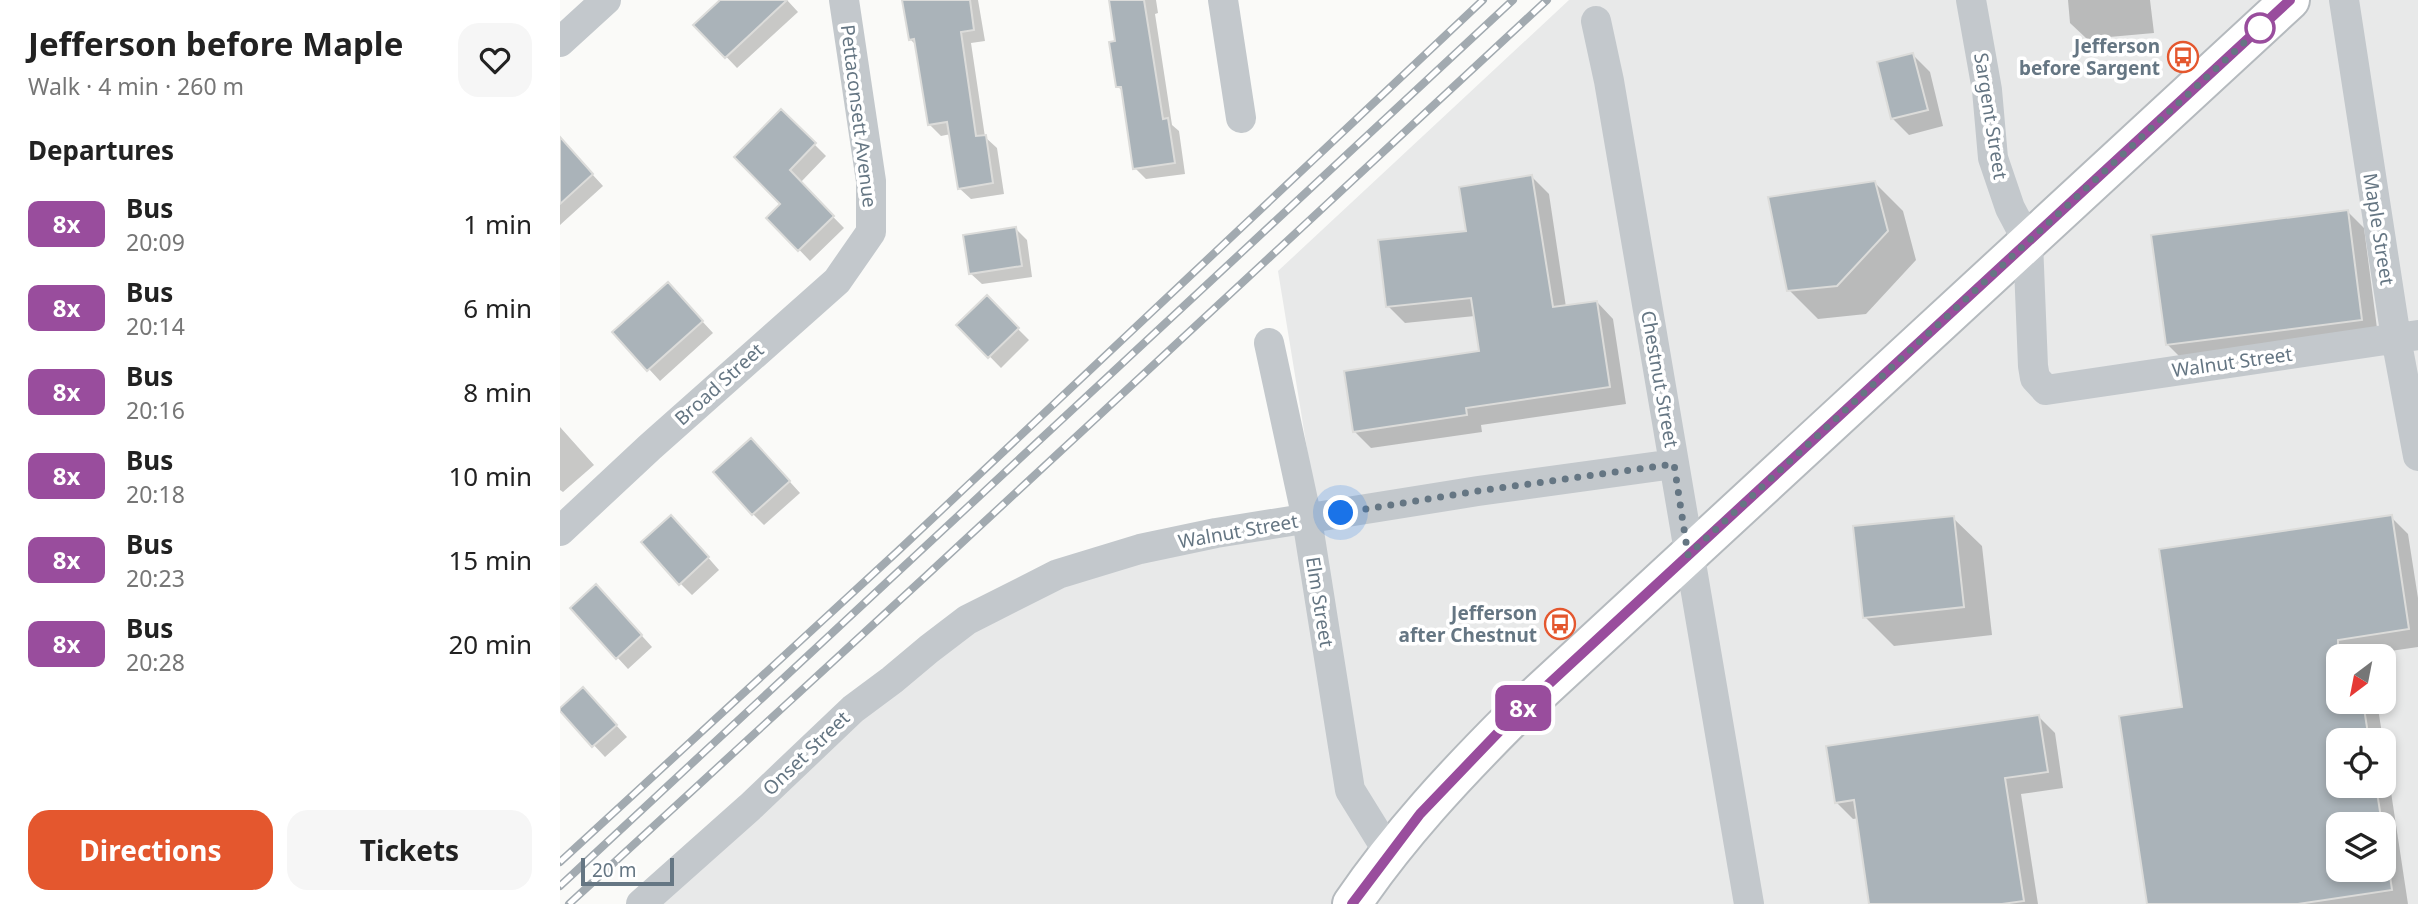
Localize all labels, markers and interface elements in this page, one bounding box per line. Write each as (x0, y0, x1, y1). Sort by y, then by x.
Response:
unlabelled marker (2245, 13, 2275, 43)
text: Jefferson before Maple (28, 21, 403, 66)
button: heart (458, 23, 532, 97)
street label: Pettaconsett Avenue (835, 23, 883, 209)
place label: Jefferson before Sargent (2019, 33, 2160, 81)
bus stop icon: Jefferson before Sargent (2166, 40, 2200, 74)
street label: Sargent Street (1968, 51, 2014, 181)
text: Walk · 4 min · 260 m (28, 70, 244, 102)
text: Departures (28, 132, 174, 168)
street label: Maple Street (2357, 171, 2401, 287)
text: Bus (126, 190, 173, 226)
text: 1 min (463, 206, 532, 242)
text: 8x (53, 207, 80, 240)
text: 20:09 (126, 226, 185, 258)
text: Bus (126, 274, 173, 310)
text: 6 min (463, 290, 532, 326)
text: 8x (53, 291, 80, 324)
street label: Chestnut Street (1635, 308, 1685, 450)
text: 20:14 (126, 310, 185, 342)
street label: Broad Street (669, 337, 769, 431)
street label: Walnut Street (2170, 341, 2294, 383)
text: Bus (126, 358, 173, 394)
text: 8 min (463, 374, 532, 410)
text: 8x (53, 375, 80, 408)
text: 20:16 (126, 394, 185, 426)
text: Bus (126, 442, 173, 478)
text: 10 min (448, 458, 532, 494)
text: 8x (53, 459, 80, 492)
text: 20:18 (126, 478, 185, 510)
your location (1323, 495, 1358, 530)
street label: Walnut Street (1176, 508, 1300, 554)
text: Bus (126, 526, 173, 562)
text: 15 min (448, 542, 532, 578)
text: 8x (53, 543, 80, 576)
street label: Elm Street (1300, 555, 1340, 649)
text: 20:23 (126, 562, 185, 594)
place label: Jefferson after Chestnut (1399, 600, 1537, 648)
bus stop icon: Jefferson after Chestnut (1543, 607, 1577, 641)
text: Bus (126, 610, 173, 646)
text: 20 min (448, 626, 532, 662)
text: 8x (53, 627, 80, 660)
north arrow (2326, 644, 2396, 714)
map controls (2326, 644, 2396, 882)
text: 20:28 (126, 646, 185, 678)
line badge: 8x (1492, 685, 1555, 731)
text: 8x (1509, 691, 1537, 724)
street label: Onset Street (757, 705, 855, 801)
button: locate (2326, 728, 2396, 798)
button: Directions (28, 810, 273, 890)
button: Tickets (287, 810, 532, 890)
button: layers (2326, 812, 2396, 882)
scale bar (581, 855, 674, 887)
text: 20 m (592, 857, 636, 883)

